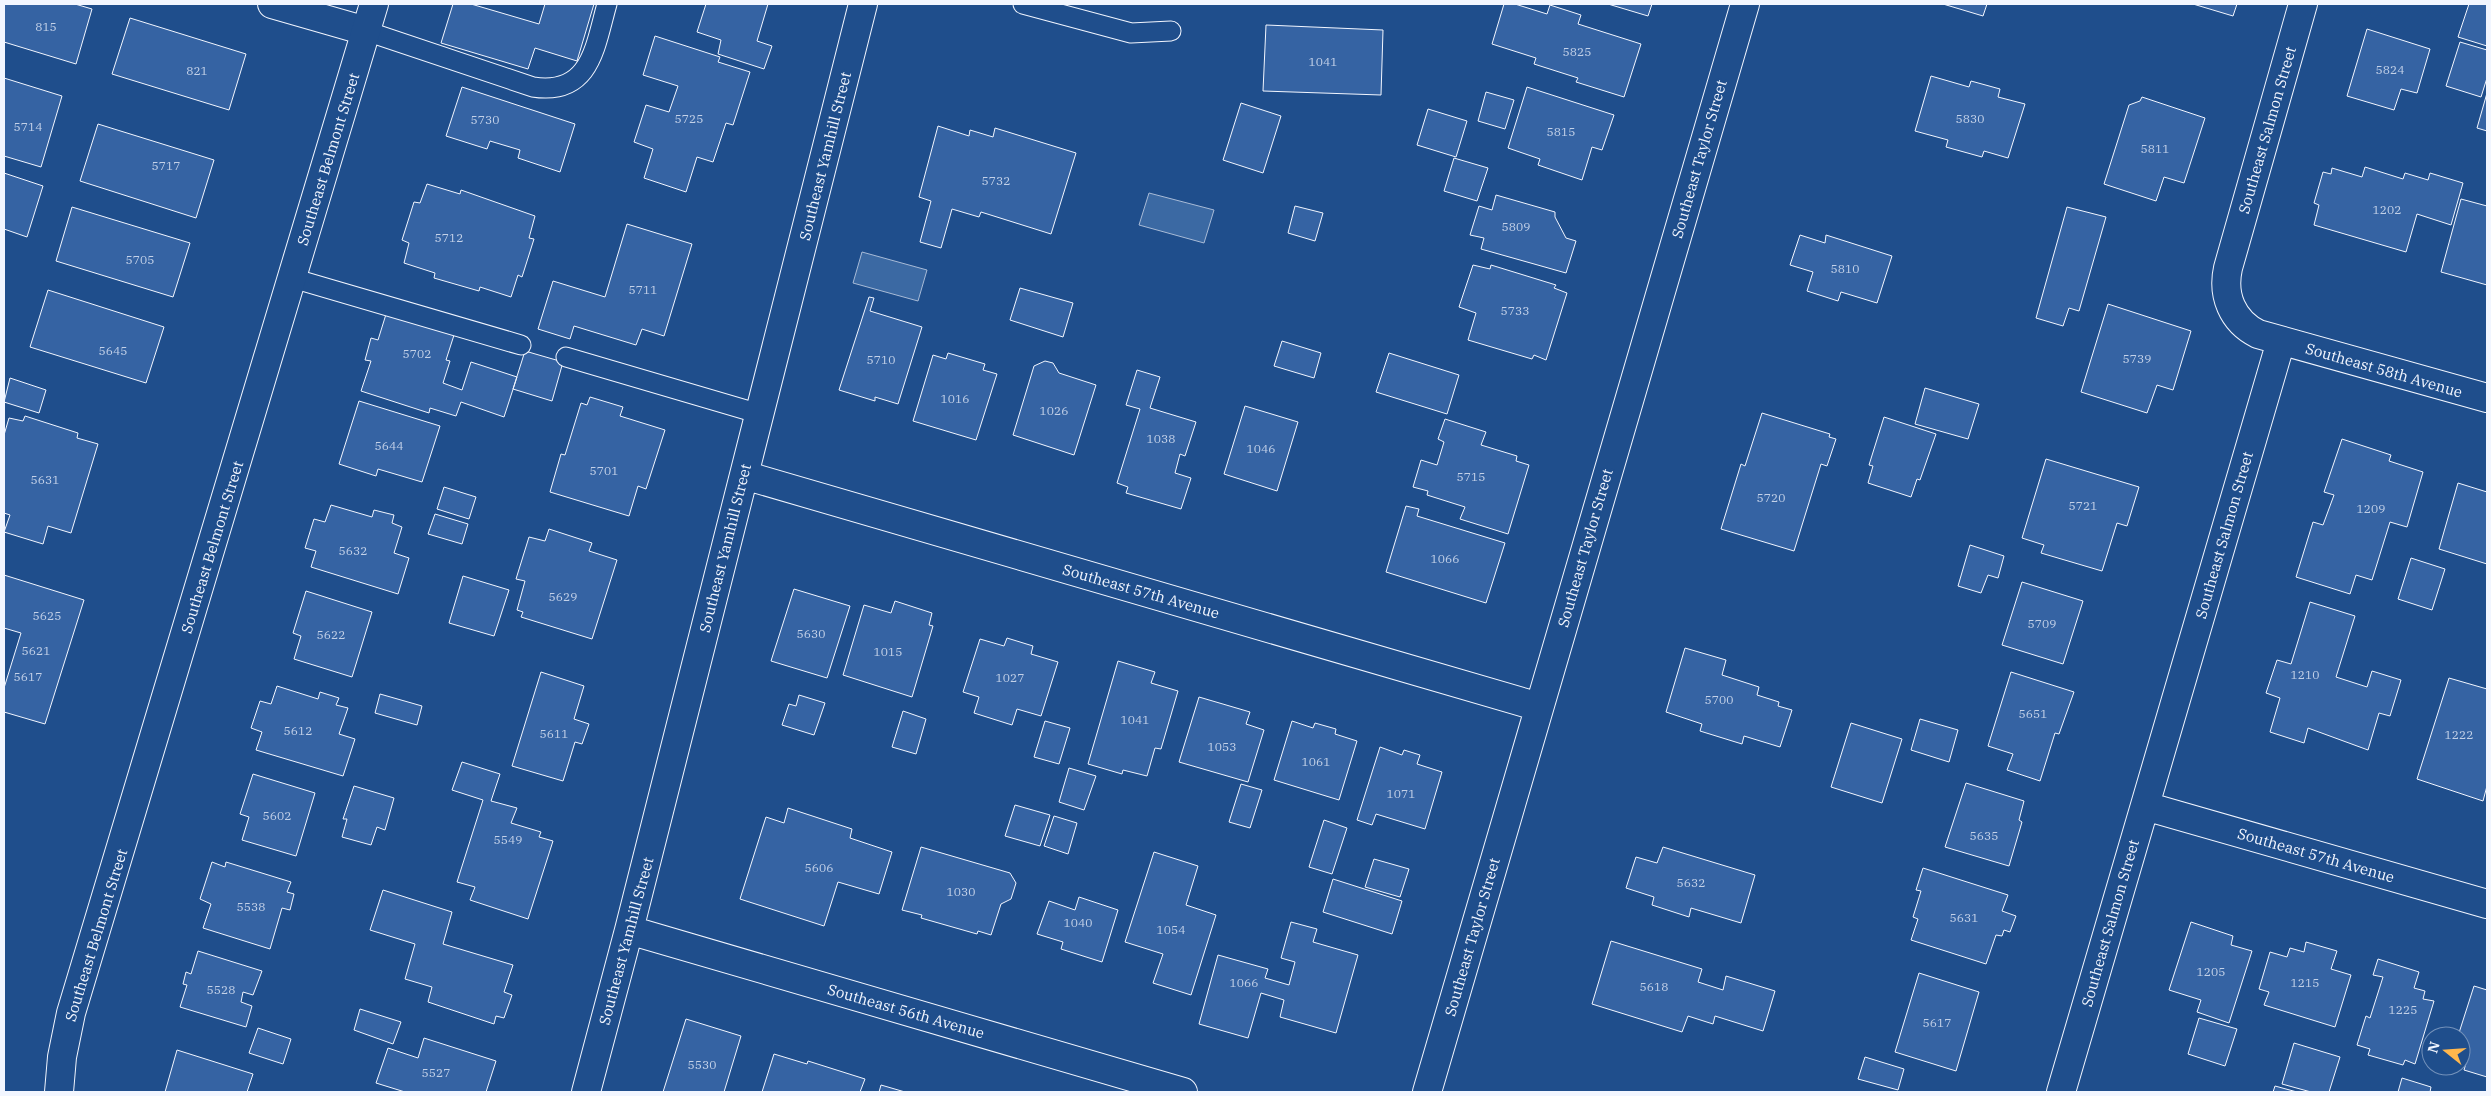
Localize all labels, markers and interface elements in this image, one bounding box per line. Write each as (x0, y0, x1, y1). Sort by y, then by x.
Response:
house number: 815 (35, 19, 57, 34)
house number: 5825 (1563, 44, 1591, 59)
street label: Southeast Salmon Street (2234, 44, 2300, 216)
house number: 1041 (1309, 54, 1337, 69)
house number: 5824 (2376, 62, 2404, 77)
house number: 821 (186, 63, 208, 78)
street label: Southeast Belmont Street (293, 70, 363, 248)
street label: Southeast Yamhill Street (795, 70, 855, 242)
street label: Southeast Taylor Street (1667, 78, 1731, 240)
house number: 5725 (675, 111, 703, 126)
house number: 5830 (1956, 111, 1984, 126)
house number: 5730 (471, 112, 499, 127)
house number: 5714 (14, 119, 42, 134)
house number: 5815 (1547, 124, 1575, 139)
house number: 5811 (2141, 141, 2169, 156)
house number: 5717 (152, 158, 180, 173)
house number: 5732 (982, 173, 1010, 188)
house number: 1202 (2373, 202, 2401, 217)
house number: 5809 (1502, 219, 1530, 234)
house number: 5712 (435, 230, 463, 245)
house number: 5705 (126, 252, 154, 267)
house number: 5810 (1831, 261, 1859, 276)
house number: 5711 (629, 282, 657, 297)
house number: 5733 (1501, 303, 1529, 318)
street label: Southeast 58th Avenue (2303, 338, 2465, 402)
house number: 5645 (99, 343, 127, 358)
house number: 5702 (403, 346, 431, 361)
house number: 5739 (2123, 351, 2151, 366)
house number: 5710 (867, 352, 895, 367)
house number: 1016 (941, 391, 969, 406)
house number: 1026 (1040, 403, 1068, 418)
house number: 1038 (1147, 431, 1175, 446)
house number: 5644 (375, 438, 403, 453)
house number: 1046 (1247, 441, 1275, 456)
street label: Southeast Salmon Street (2191, 449, 2257, 621)
street label: Southeast Belmont Street (177, 458, 247, 636)
street label: Southeast Yamhill Street (695, 462, 755, 634)
house number: 5701 (590, 463, 618, 478)
street label: Southeast Taylor Street (1553, 467, 1617, 629)
house number: 5715 (1457, 469, 1485, 484)
house number: 5631 (31, 472, 59, 487)
house number: 5720 (1757, 490, 1785, 505)
house number: 5721 (2069, 498, 2097, 513)
house number: 1209 (2357, 501, 2385, 516)
house number: 5632 (339, 543, 367, 558)
house number: 1066 (1431, 551, 1459, 566)
street label: Southeast 57th Avenue (1060, 559, 1222, 623)
house number: 5629 (549, 589, 577, 604)
house number: 5625 (33, 608, 61, 623)
house number: 5709 (2028, 616, 2056, 631)
house number: 5630 (797, 626, 825, 641)
house number: 5622 (317, 627, 345, 642)
house number: 5621 (22, 643, 50, 658)
house number: 1015 (874, 644, 902, 659)
house number: 1210 (2291, 667, 2319, 682)
house number: 5617 (14, 669, 42, 684)
house number: 1027 (996, 670, 1024, 685)
house number: 5700 (1705, 692, 1733, 707)
house number: 5651 (2019, 706, 2047, 721)
house number: 1041 (1121, 712, 1149, 727)
house number: 5612 (284, 723, 312, 738)
house number: 5611 (540, 726, 568, 741)
house number: 1222 (2445, 727, 2473, 742)
house number: 1053 (1208, 739, 1236, 754)
house number: 1061 (1302, 754, 1330, 769)
house number: 1071 (1387, 786, 1415, 801)
house number: 5602 (263, 808, 291, 823)
street label: Southeast 57th Avenue (2235, 823, 2397, 887)
house number: 5635 (1970, 828, 1998, 843)
house number: 5549 (494, 832, 522, 847)
street label: Southeast Salmon Street (2077, 837, 2143, 1009)
street label: Southeast Belmont Street (61, 846, 131, 1024)
street label: Southeast Yamhill Street (594, 855, 658, 1027)
street label: Southeast Taylor Street (1440, 856, 1504, 1018)
house number: 5606 (805, 860, 833, 875)
house number: 5632 (1677, 875, 1705, 890)
house number: 1030 (947, 884, 975, 899)
house number: 5538 (237, 899, 265, 914)
house number: 5631 (1950, 910, 1978, 925)
house number: 1040 (1064, 915, 1092, 930)
house number: 1054 (1157, 922, 1185, 937)
house number: 1205 (2197, 964, 2225, 979)
house number: 1066 (1230, 975, 1258, 990)
house number: 1215 (2291, 975, 2319, 990)
street label: Southeast 56th Avenue (825, 979, 987, 1043)
house number: 5618 (1640, 979, 1668, 994)
house number: 5528 (207, 982, 235, 997)
house number: 1225 (2389, 1002, 2417, 1017)
house number: 5617 (1923, 1015, 1951, 1030)
north arrow (2421, 1026, 2471, 1076)
text: N (2423, 1039, 2444, 1055)
house number: 5530 (688, 1057, 716, 1072)
house number: 5527 (422, 1065, 450, 1080)

